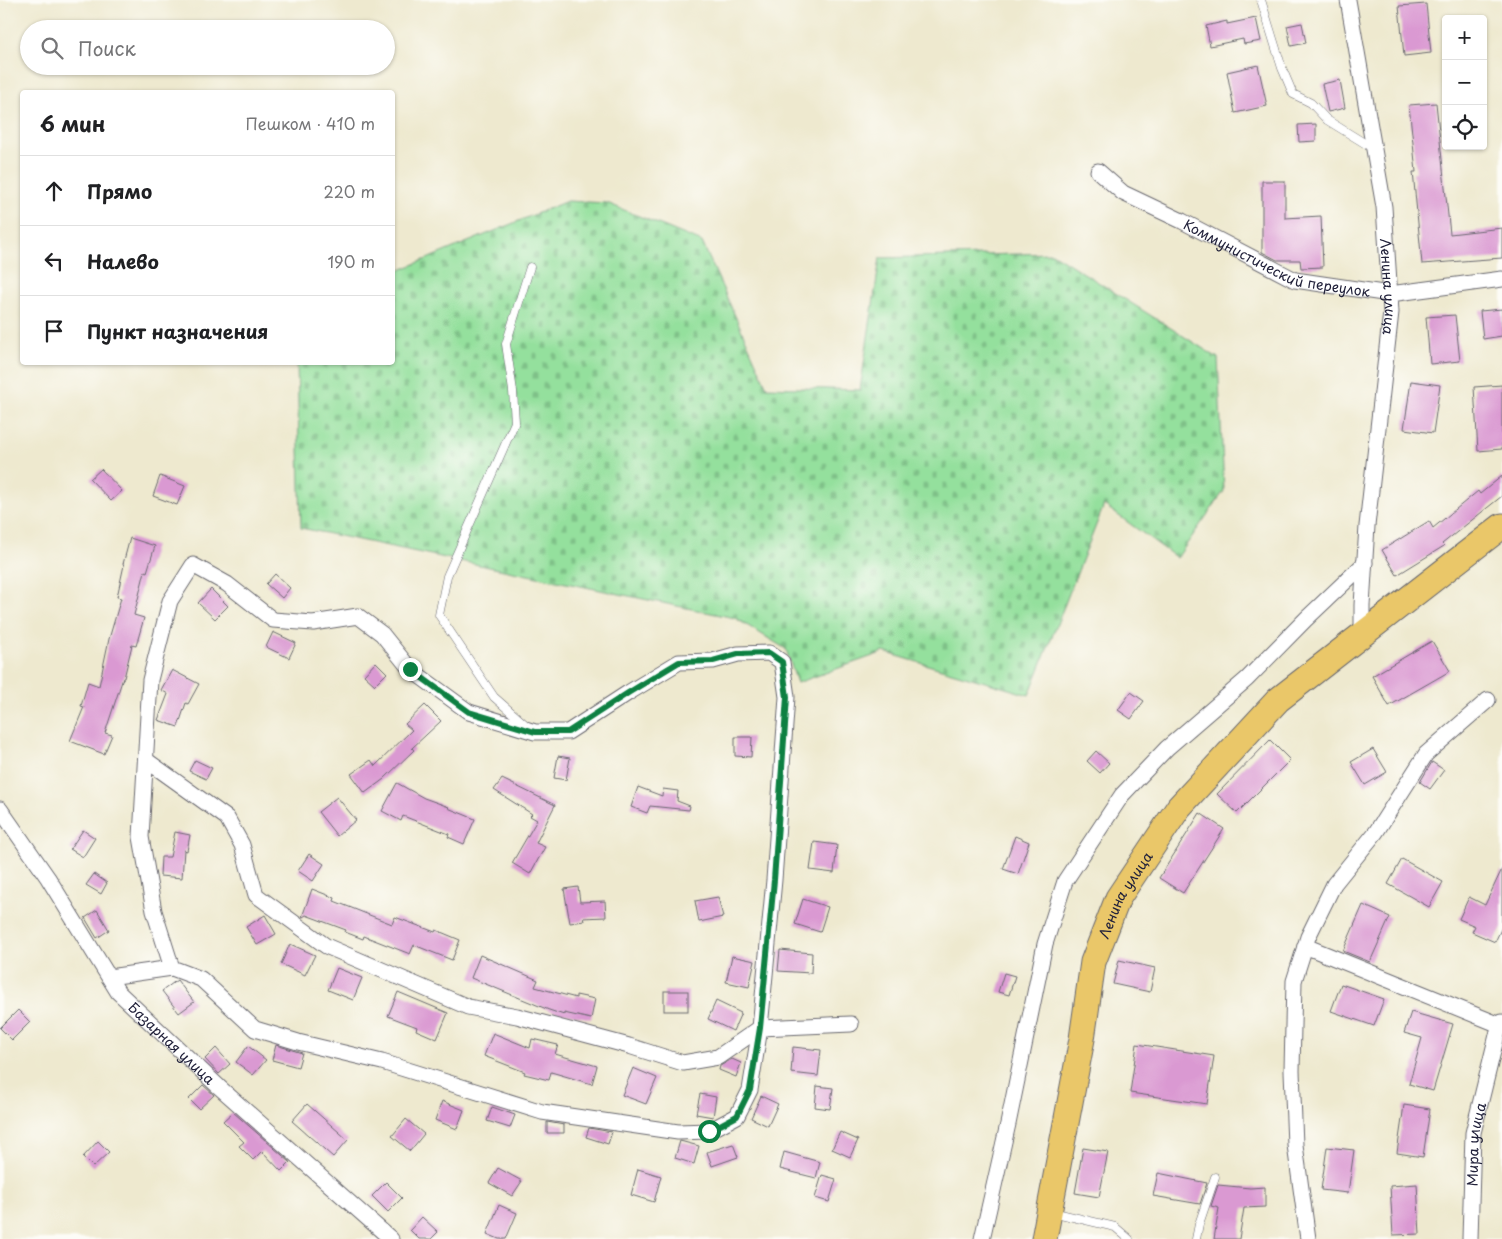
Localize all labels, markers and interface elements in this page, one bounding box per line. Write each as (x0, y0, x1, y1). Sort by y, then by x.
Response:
map controls (1442, 15, 1487, 150)
button: + (1442, 15, 1487, 60)
search box (20, 20, 395, 75)
icon: search (38, 34, 66, 62)
text: Поиск (78, 34, 136, 62)
button: − (1442, 60, 1487, 105)
button: locate (1442, 105, 1487, 150)
text: 6 мин (40, 107, 106, 139)
text: Пешком · 410 m (246, 111, 375, 135)
icon: ahead (40, 177, 68, 205)
text: Прямо (87, 177, 152, 205)
text: 220 m (324, 179, 375, 203)
street label: Коммунистический переулок (1180, 213, 1372, 302)
street label: Ленина улица (1376, 238, 1402, 336)
icon: left (40, 247, 68, 275)
text: Налево (87, 247, 159, 275)
text: 190 m (327, 249, 375, 273)
icon: arrive (40, 317, 68, 345)
text: Пункт назначения (87, 317, 268, 345)
route end (399, 658, 422, 681)
street label: Ленина улица (1093, 847, 1157, 942)
street label: Базарная улица (124, 997, 220, 1089)
street label: Мира улица (1461, 1100, 1491, 1187)
route start (698, 1120, 721, 1143)

